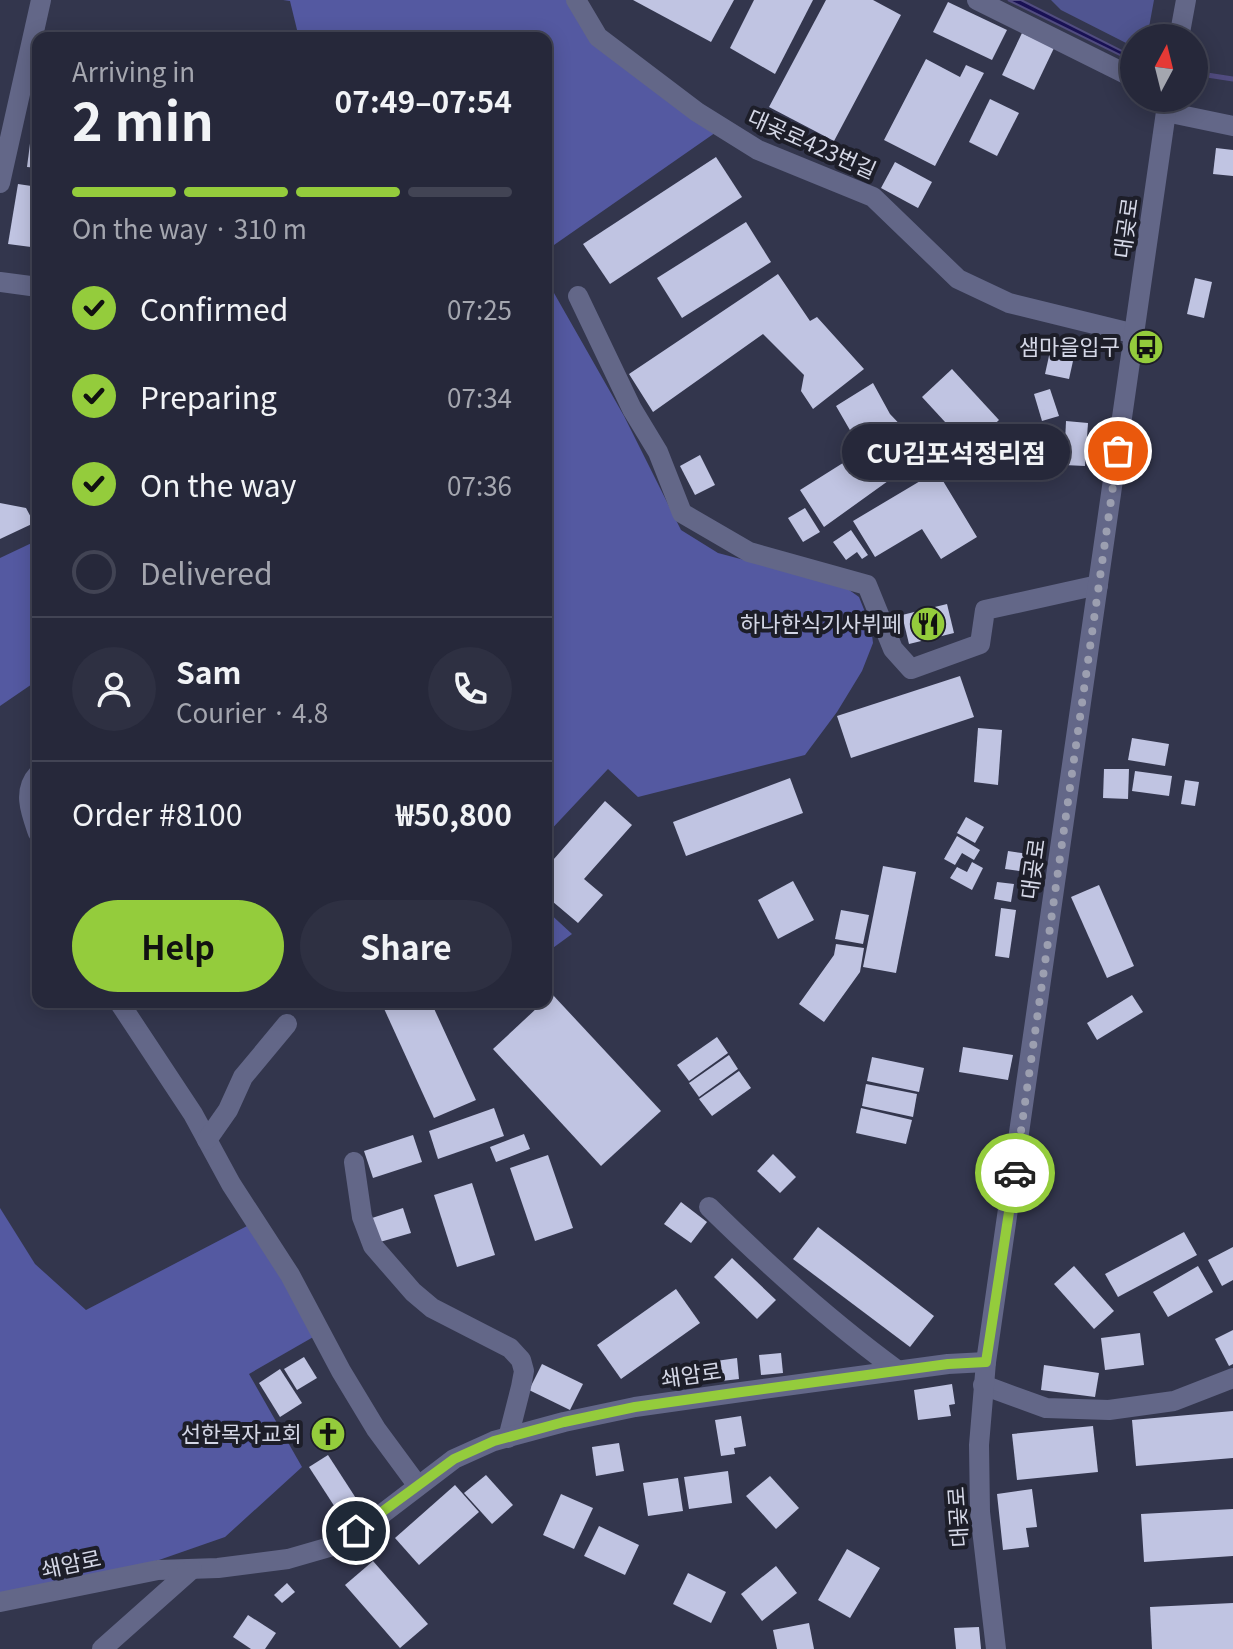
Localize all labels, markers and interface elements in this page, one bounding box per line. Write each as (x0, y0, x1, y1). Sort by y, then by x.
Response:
north arrow (1120, 24, 1208, 112)
map controls (1120, 24, 1208, 112)
text: Arriving in (72, 52, 195, 89)
text: 07:49–07:54 (335, 78, 512, 122)
text: 2 min (72, 81, 214, 156)
street label: 대곶로423번길 (743, 100, 882, 185)
street label: 대곶로 (1104, 195, 1144, 260)
text: On the way · 310 m (72, 209, 307, 246)
icon: check (72, 286, 116, 330)
text: Confirmed (140, 286, 288, 330)
text: 07:25 (447, 290, 512, 327)
bus stop icon: 샘마을입구 (1127, 328, 1165, 366)
place label: 샘마을입구 (1019, 329, 1120, 361)
icon: check (72, 374, 116, 418)
text: Preparing (140, 374, 277, 418)
text: 07:34 (447, 378, 512, 415)
pin (1084, 417, 1152, 485)
callout: CU김포석정리점 (842, 423, 1070, 479)
icon: bag (1096, 429, 1140, 473)
text: CU김포석정리점 (866, 433, 1046, 470)
icon: check (72, 462, 116, 506)
text: On the way (140, 462, 296, 506)
text: 07:36 (447, 466, 512, 503)
text: Delivered (140, 550, 273, 594)
restaurant icon: 하나한식기사뷔페 (909, 605, 947, 643)
place label: 하나한식기사뷔페 (740, 606, 902, 638)
button: person (72, 647, 156, 731)
button: phone (428, 647, 512, 731)
text: Sam (176, 649, 241, 693)
text: Courier · 4.8 (176, 693, 328, 730)
text: Order #8100 (72, 791, 242, 835)
text: ₩50,800 (396, 791, 512, 835)
street label: 대곶로 (1011, 836, 1051, 901)
button: Help (72, 900, 284, 992)
button: Share (300, 900, 512, 992)
courier (975, 1133, 1055, 1213)
icon: car (993, 1151, 1037, 1195)
street label: 쇄암로 (658, 1353, 723, 1393)
church icon: 선한목자교회 (309, 1415, 347, 1453)
place label: 선한목자교회 (181, 1416, 302, 1448)
street label: 대곶로 (938, 1486, 974, 1549)
pin (322, 1497, 390, 1565)
icon: home (334, 1509, 378, 1553)
street label: 쇄암로 (38, 1540, 104, 1584)

